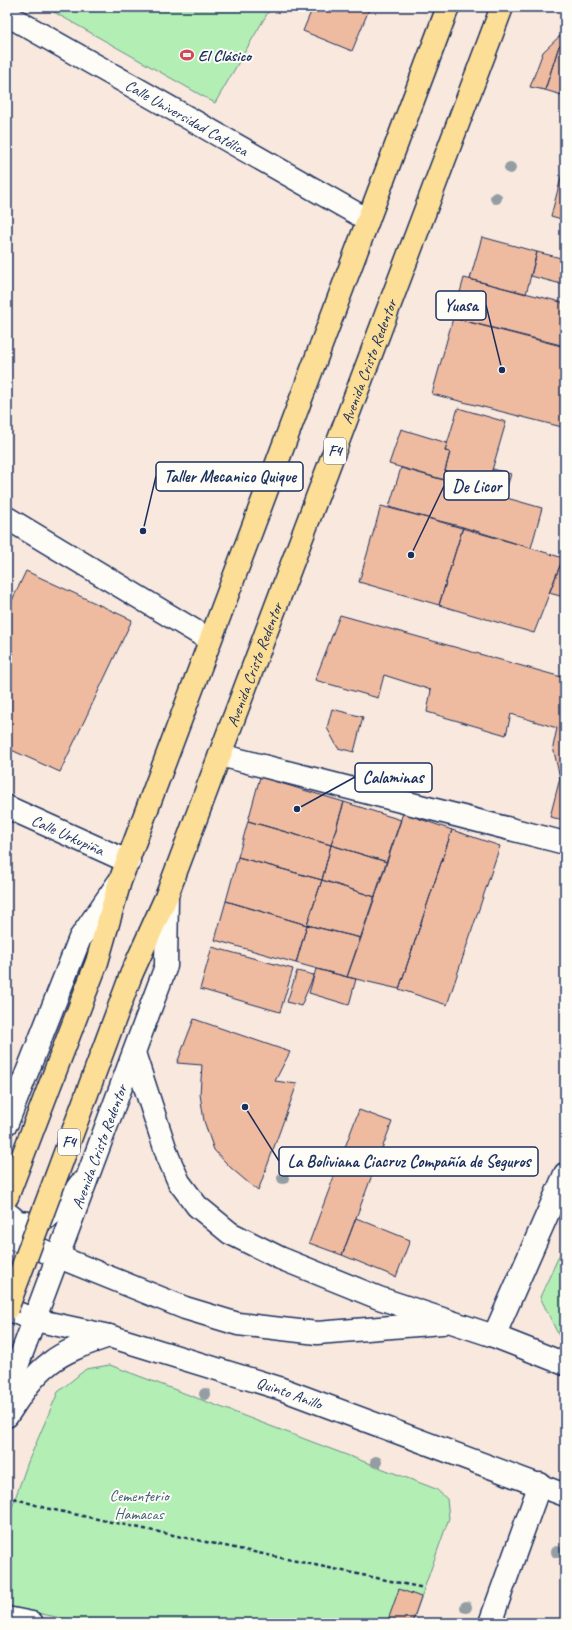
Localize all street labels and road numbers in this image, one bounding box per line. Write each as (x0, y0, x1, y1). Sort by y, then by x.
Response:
street label: Calle Universidad Católica (122, 75, 253, 162)
street label: Avenida Cristo Redentor (337, 295, 403, 427)
road number: F4 (324, 438, 346, 464)
street label: Avenida Cristo Redentor (222, 598, 288, 730)
street label: Calle Urkupiña (28, 810, 108, 861)
street label: Avenida Cristo Redentor (67, 1080, 133, 1212)
road number: F4 (58, 1129, 80, 1155)
street label: Quinto Anillo (254, 1373, 327, 1415)

